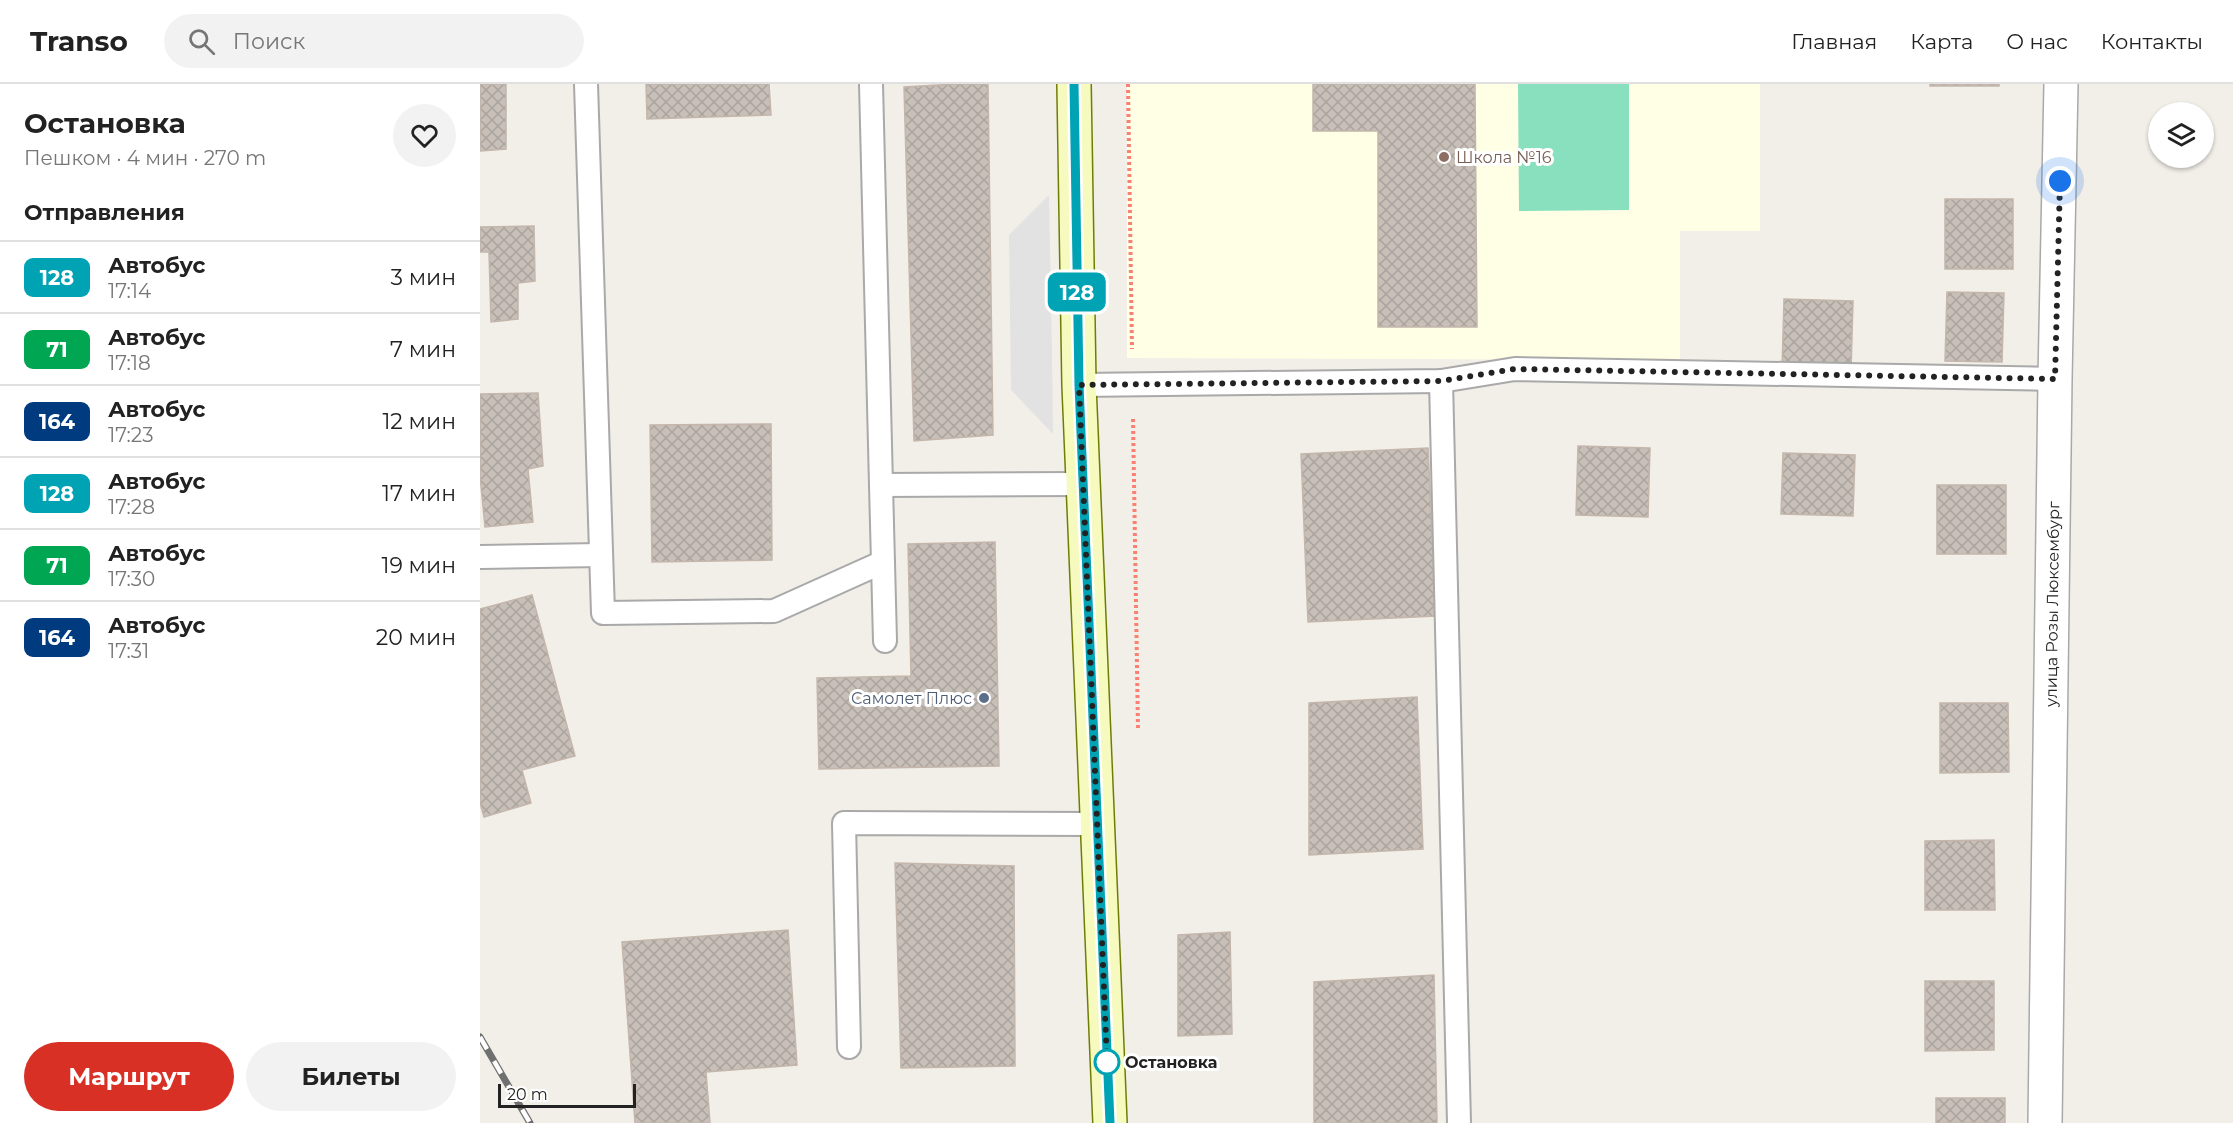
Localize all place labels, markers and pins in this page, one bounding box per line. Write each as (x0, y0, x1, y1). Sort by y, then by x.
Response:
place label: Школа №16 (1456, 148, 1552, 167)
marker: Школа №16 (1437, 150, 1451, 164)
place label: Самолет Плюс (851, 689, 972, 708)
marker: Самолет Плюс (977, 691, 991, 705)
marker: Остановка (1094, 1049, 1120, 1075)
place label: Остановка (1125, 1053, 1217, 1072)

